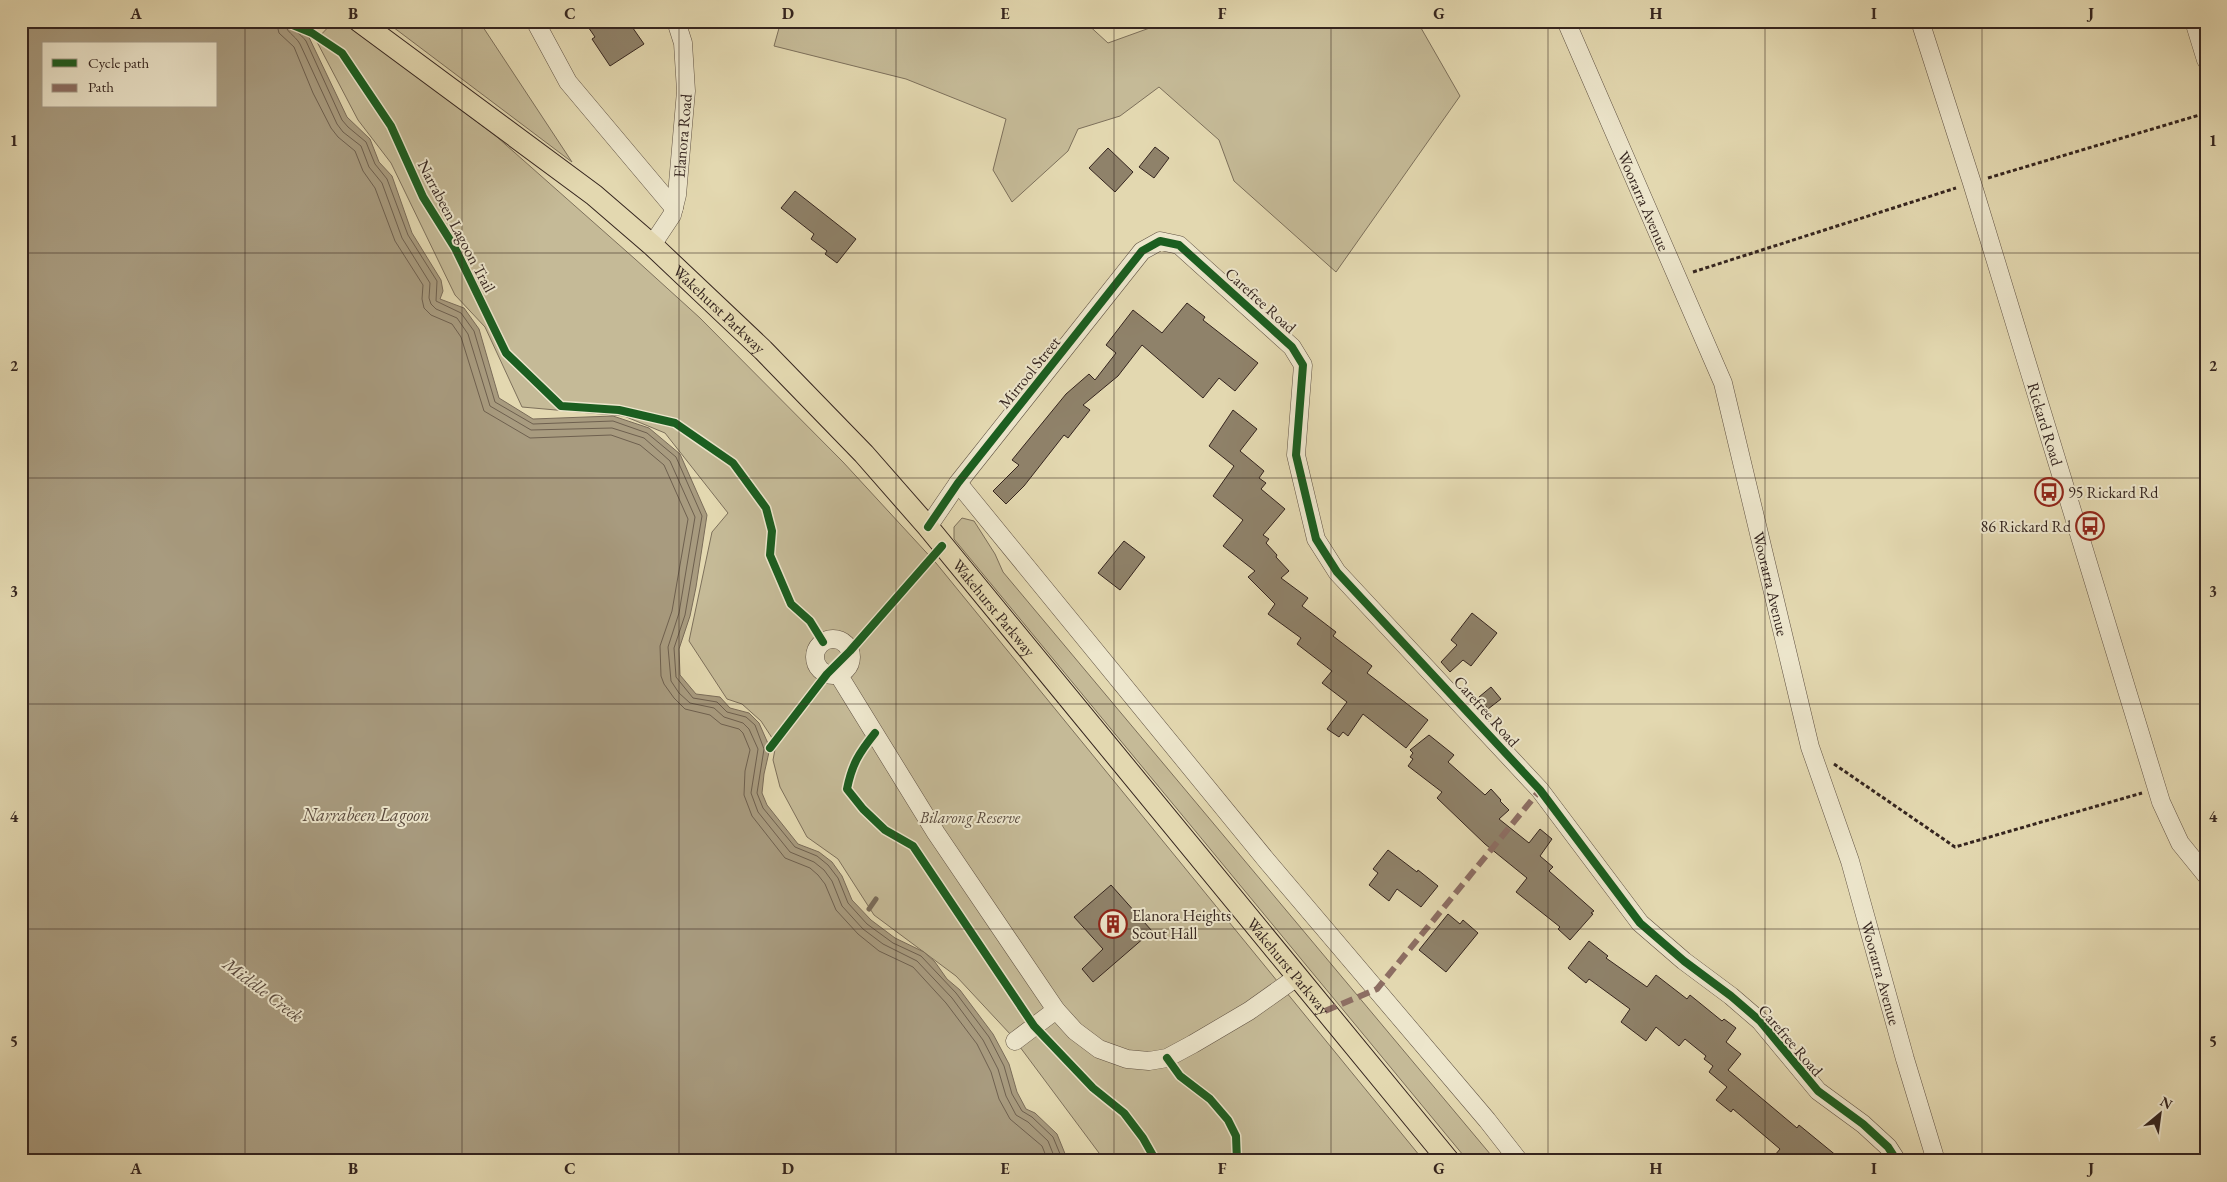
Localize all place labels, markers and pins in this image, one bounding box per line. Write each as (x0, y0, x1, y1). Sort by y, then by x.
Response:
bus stop icon: 95 Rickard Rd (2034, 477, 2064, 507)
place label: 95 Rickard Rd (2068, 482, 2159, 503)
bus stop icon: 86 Rickard Rd (2075, 511, 2105, 541)
place label: 86 Rickard Rd (1981, 516, 2072, 537)
place label: Elanora Heights Scout Hall (1132, 905, 1231, 944)
building icon: Elanora Heights Scout Hall (1098, 909, 1128, 939)

